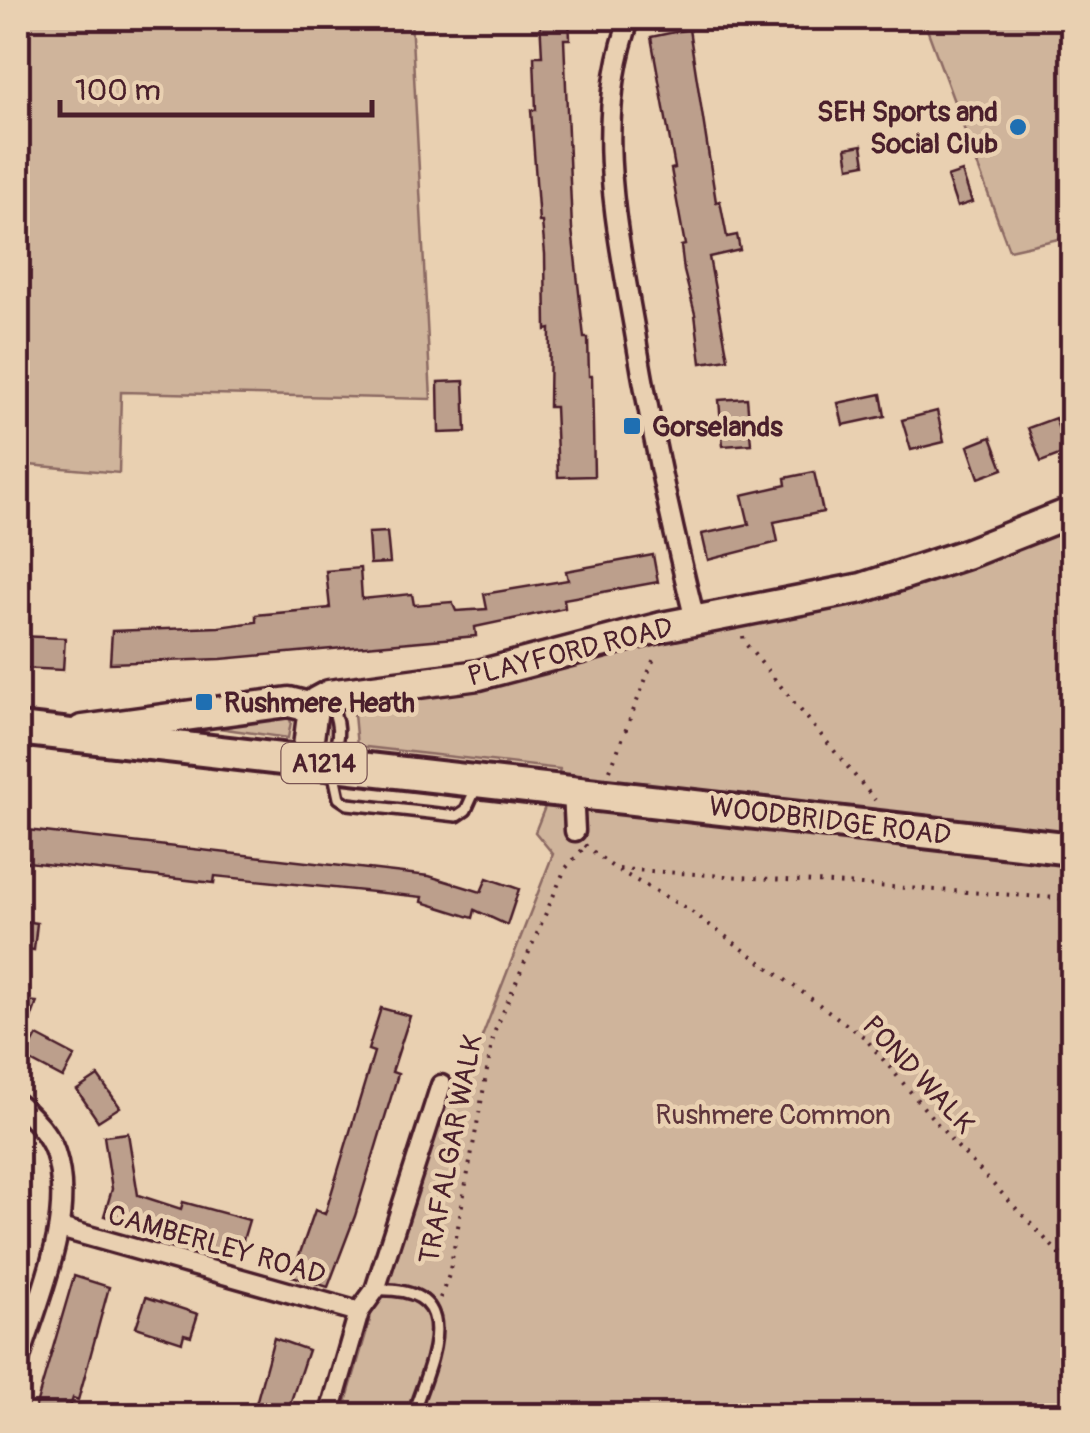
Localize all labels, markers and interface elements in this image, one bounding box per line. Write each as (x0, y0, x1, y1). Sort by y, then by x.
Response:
scale bar (60, 55, 372, 117)
text: 100 m (75, 72, 161, 109)
place label: SEH Sports and Social Club (817, 95, 998, 162)
marker: SEH Sports and Social Club (1007, 116, 1029, 138)
place label: Gorselands (652, 410, 783, 445)
marker: Gorselands (621, 415, 643, 437)
street label: PLAYFORD ROAD (464, 610, 676, 695)
place label: Rushmere Heath (224, 686, 415, 721)
marker: Rushmere Heath (193, 691, 215, 713)
road number: A1214 (282, 743, 366, 783)
street label: WOODBRIDGE ROAD (707, 789, 953, 854)
street label: POND WALK (854, 1009, 982, 1141)
street label: TRAFALGAR WALK (412, 1032, 491, 1267)
park label: Rushmere Common (655, 1098, 891, 1133)
street label: CAMBERLEY ROAD (104, 1198, 329, 1293)

